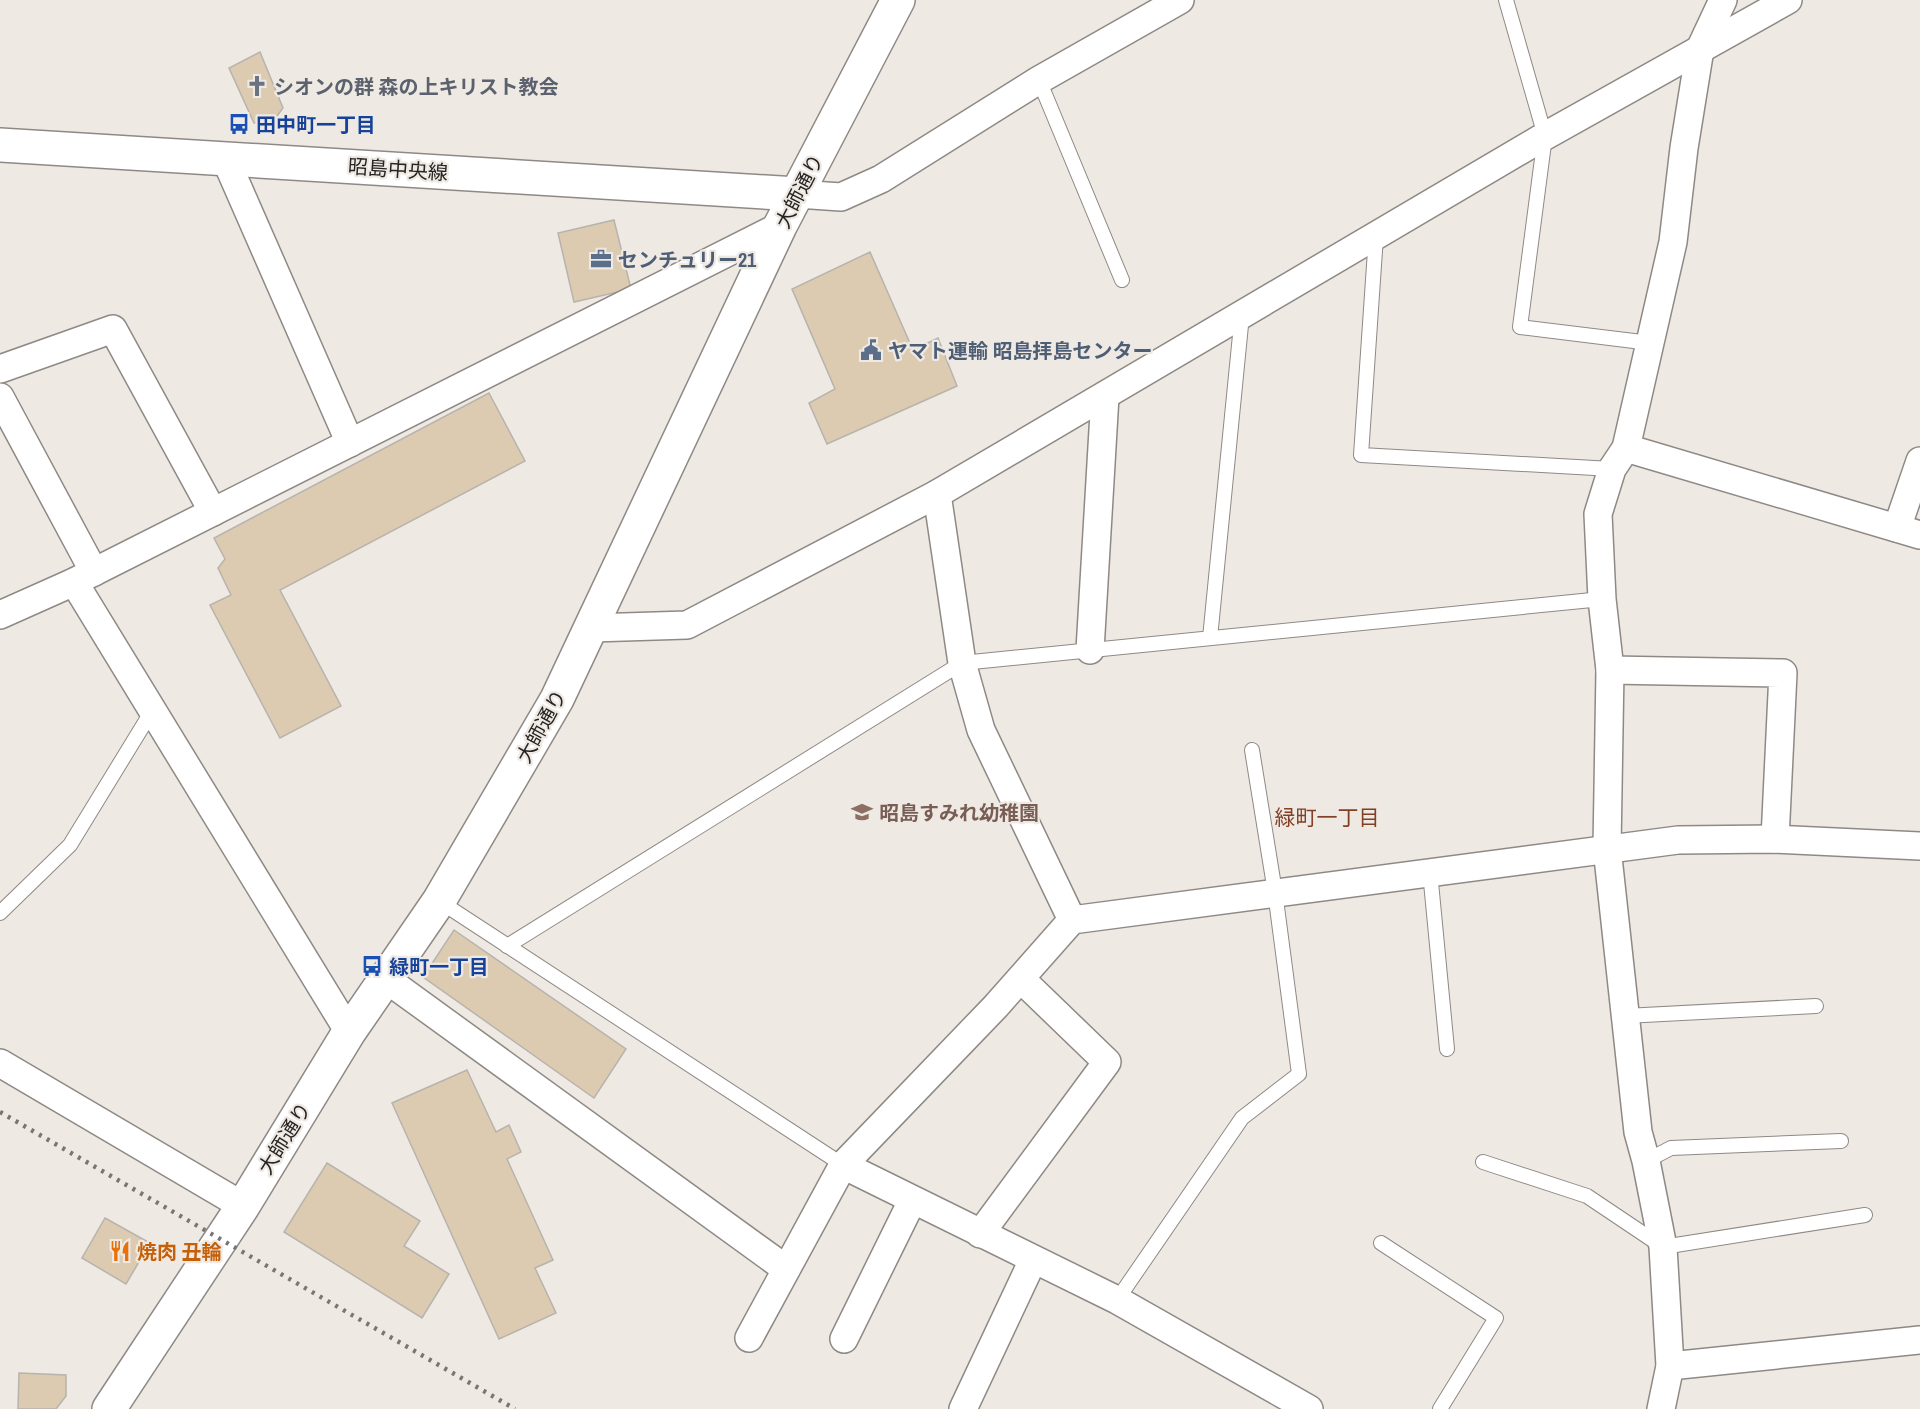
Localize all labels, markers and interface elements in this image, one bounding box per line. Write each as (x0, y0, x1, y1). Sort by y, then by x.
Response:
place label: シオンの群 森の上キリスト教会 (274, 73, 559, 100)
church icon: シオンの群 森の上キリスト教会 (245, 74, 269, 98)
place label: 田中町一丁目 (256, 111, 376, 138)
bus stop icon: 田中町一丁目 (227, 112, 251, 136)
street label: 大師通り (769, 149, 829, 233)
street label: 昭島中央線 (347, 152, 449, 186)
place label: センチュリー21 (618, 246, 757, 273)
office icon: センチュリー21 (589, 247, 613, 271)
place label: ヤマト運輸 昭島拝島センター (888, 337, 1153, 364)
public building icon: ヤマト運輸 昭島拝島センター (859, 338, 883, 362)
street label: 大師通り (510, 684, 572, 768)
place label: 昭島すみれ幼稚園 (879, 799, 1039, 826)
school or university icon: 昭島すみれ幼稚園 (850, 800, 874, 824)
district label: 緑町一丁目 (1275, 803, 1380, 832)
place label: 緑町一丁目 (389, 953, 489, 980)
bus stop icon: 緑町一丁目 (360, 954, 384, 978)
street label: 大師通り (251, 1097, 317, 1179)
place label: 焼肉 丑輪 (137, 1238, 222, 1265)
restaurant icon: 焼肉 丑輪 (108, 1239, 132, 1263)

